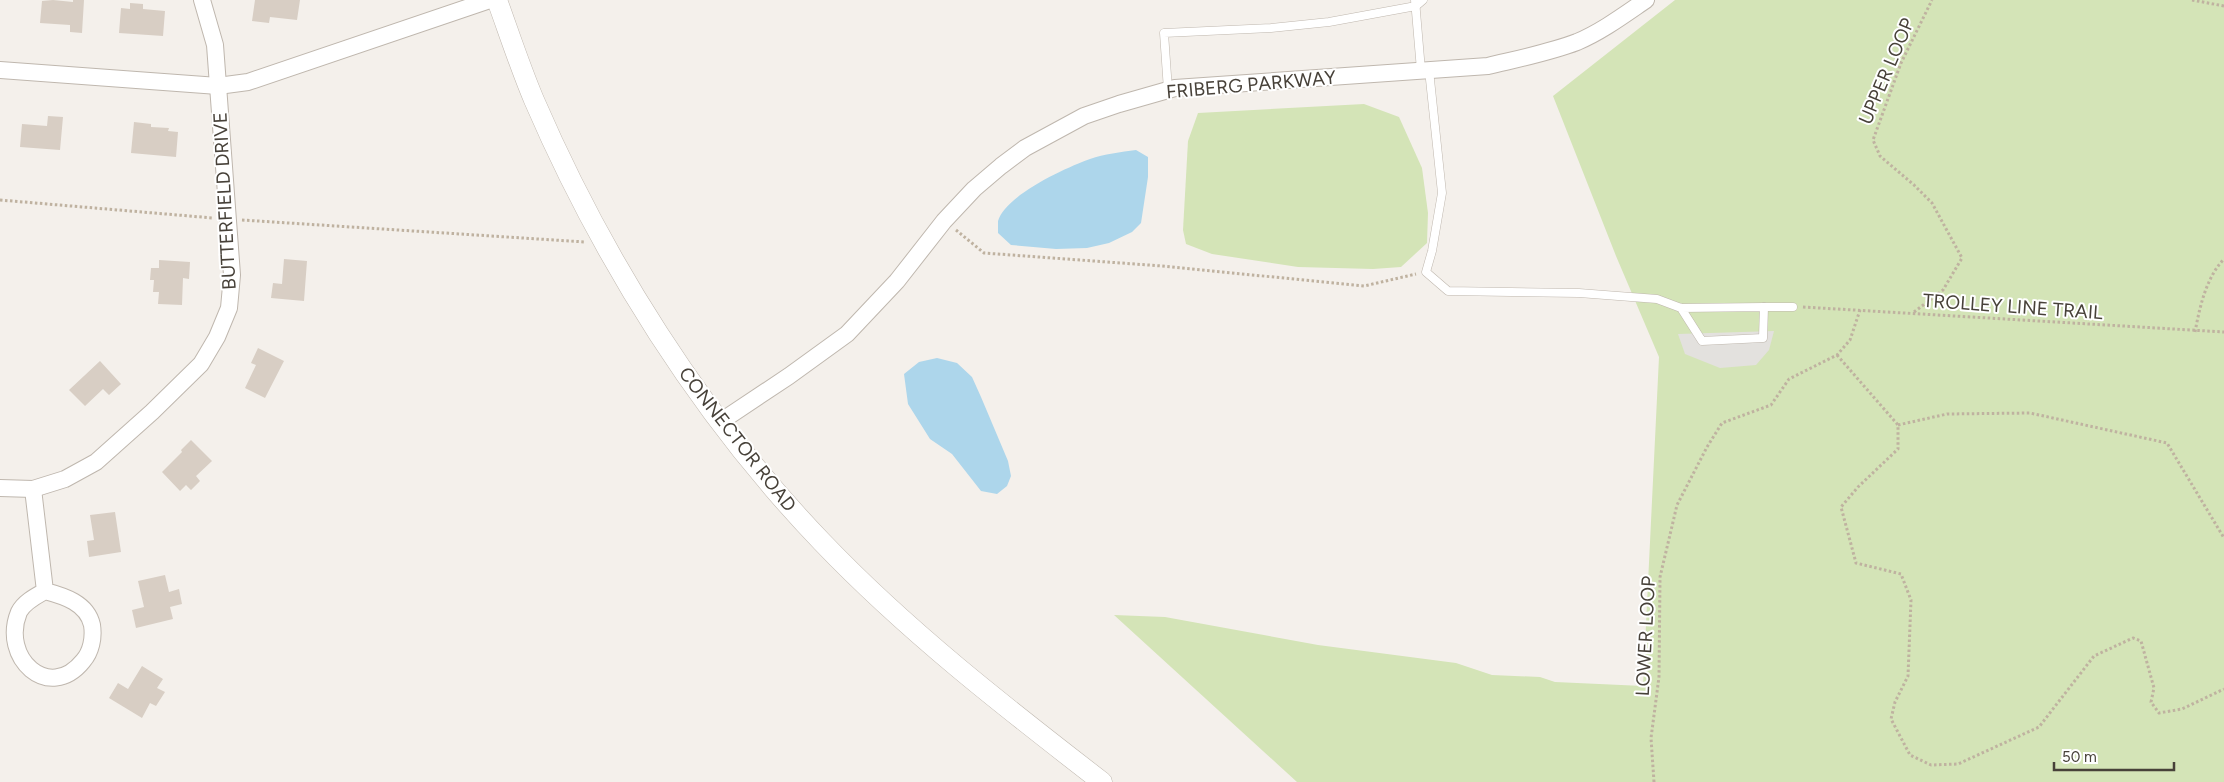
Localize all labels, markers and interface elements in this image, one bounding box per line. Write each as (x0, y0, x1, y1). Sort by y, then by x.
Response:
street label: UPPER LOOP (1854, 15, 1919, 128)
street label: FRIBERG PARKWAY (1165, 66, 1337, 103)
street label: BUTTERFIELD DRIVE (208, 112, 241, 290)
street label: TROLLEY LINE TRAIL (1922, 289, 2104, 324)
street label: CONNECTOR ROAD (674, 362, 801, 516)
street label: LOWER LOOP (1631, 575, 1660, 697)
scale bar (2054, 740, 2174, 772)
text: 50 m (2062, 748, 2097, 766)

